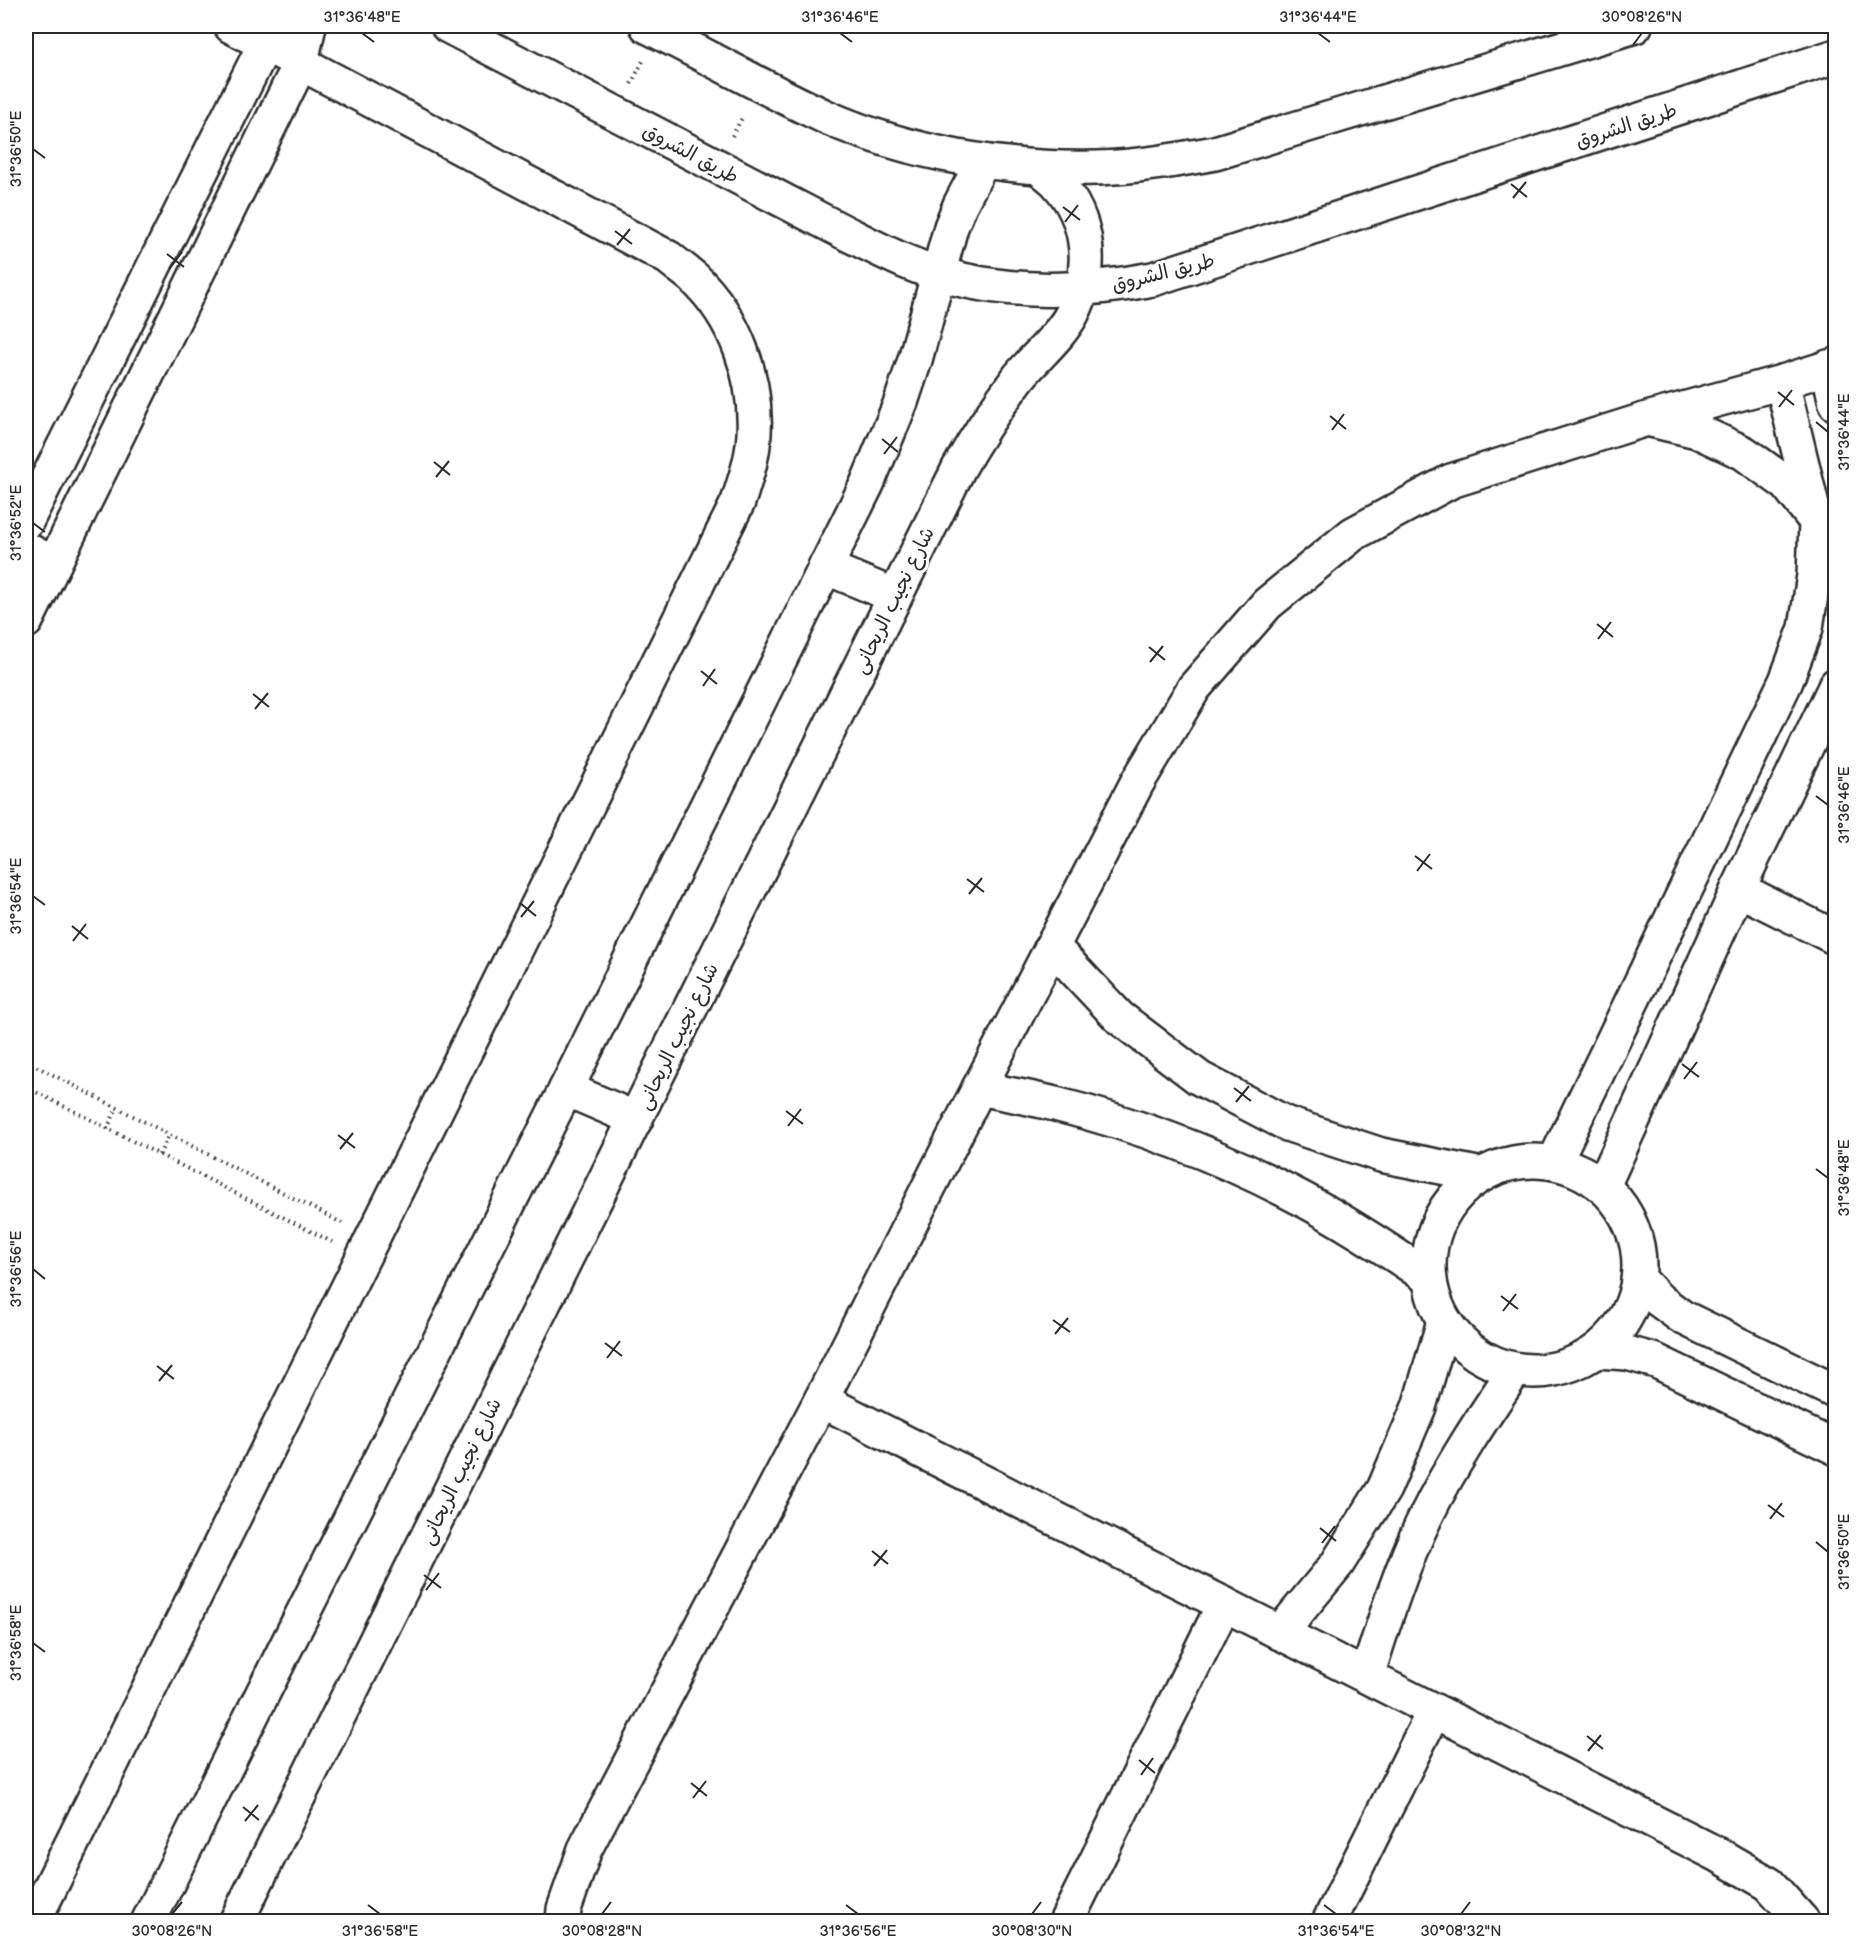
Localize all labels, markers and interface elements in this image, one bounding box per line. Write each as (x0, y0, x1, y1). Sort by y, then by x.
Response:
text: 31°36'48"E (323, 8, 401, 27)
text: 31°36'46"E (801, 8, 879, 27)
text: 31°36'44"E (1279, 8, 1357, 27)
text: 30°08'26"N (1602, 8, 1682, 27)
street label: طريق الشروق (1572, 98, 1680, 154)
text: 31°36'50"E (7, 111, 26, 187)
street label: طريق الشروق (638, 119, 743, 189)
street label: طريق الشروق (1109, 249, 1217, 297)
text: 31°36'44"E (1835, 393, 1854, 471)
text: 31°36'52"E (7, 485, 26, 561)
street label: شارع نجيب الريحانى (848, 523, 941, 678)
text: 31°36'46"E (1835, 766, 1854, 844)
text: 31°36'54"E (7, 857, 26, 934)
street label: شارع نجيب الريحانى (632, 959, 725, 1114)
text: 31°36'48"E (1835, 1139, 1854, 1217)
text: 31°36'56"E (7, 1230, 26, 1307)
street label: شارع نجيب الريحانى (415, 1394, 508, 1549)
text: 31°36'50"E (1835, 1514, 1854, 1590)
text: 31°36'58"E (7, 1605, 26, 1681)
text: 30°08'26"N (132, 1922, 212, 1941)
text: 31°36'58"E (342, 1922, 418, 1941)
text: 30°08'28"N (562, 1922, 642, 1941)
text: 31°36'56"E (820, 1922, 897, 1941)
text: 30°08'30"N (992, 1922, 1072, 1941)
text: 31°36'54"E (1298, 1922, 1375, 1941)
text: 30°08'32"N (1421, 1922, 1501, 1941)

